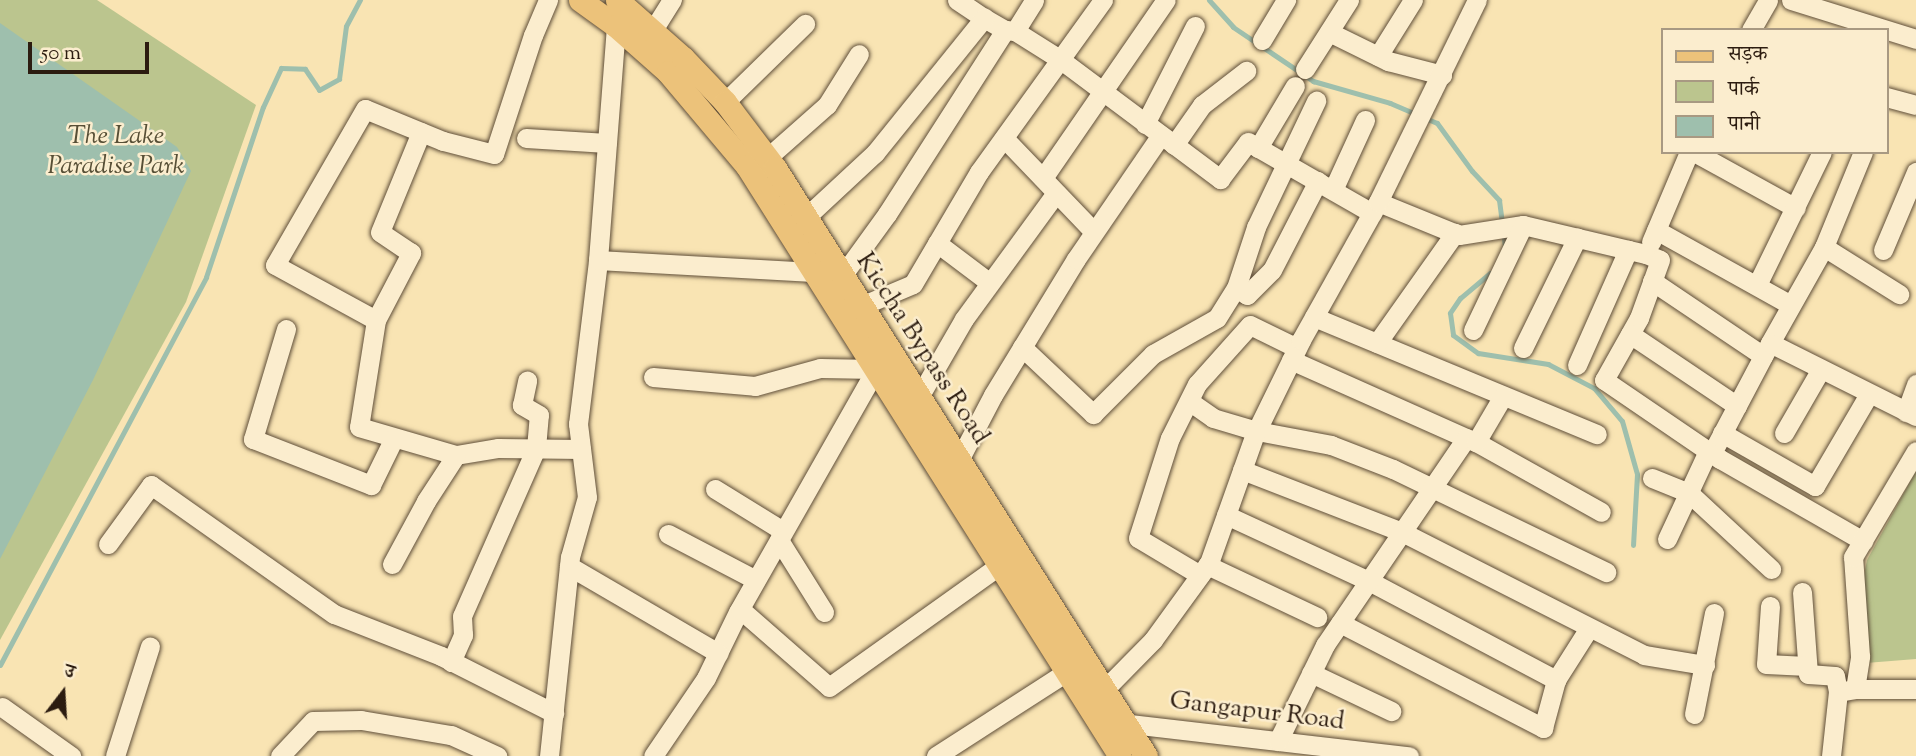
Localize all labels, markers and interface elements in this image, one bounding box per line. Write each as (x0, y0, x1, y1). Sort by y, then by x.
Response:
scale bar (32, 28, 152, 72)
legend (1660, 28, 1888, 154)
text: 50 m (41, 39, 81, 69)
text: सड़क (1728, 40, 1767, 70)
text: पार्क (1728, 75, 1759, 105)
text: पानी (1728, 110, 1760, 140)
park label: The Lake Paradise Park (48, 121, 184, 182)
street label: Kiccha Bypass Road (848, 247, 996, 451)
north arrow (28, 658, 98, 728)
text: उ (61, 658, 78, 687)
street label: Gangapur Road (1168, 686, 1346, 738)

